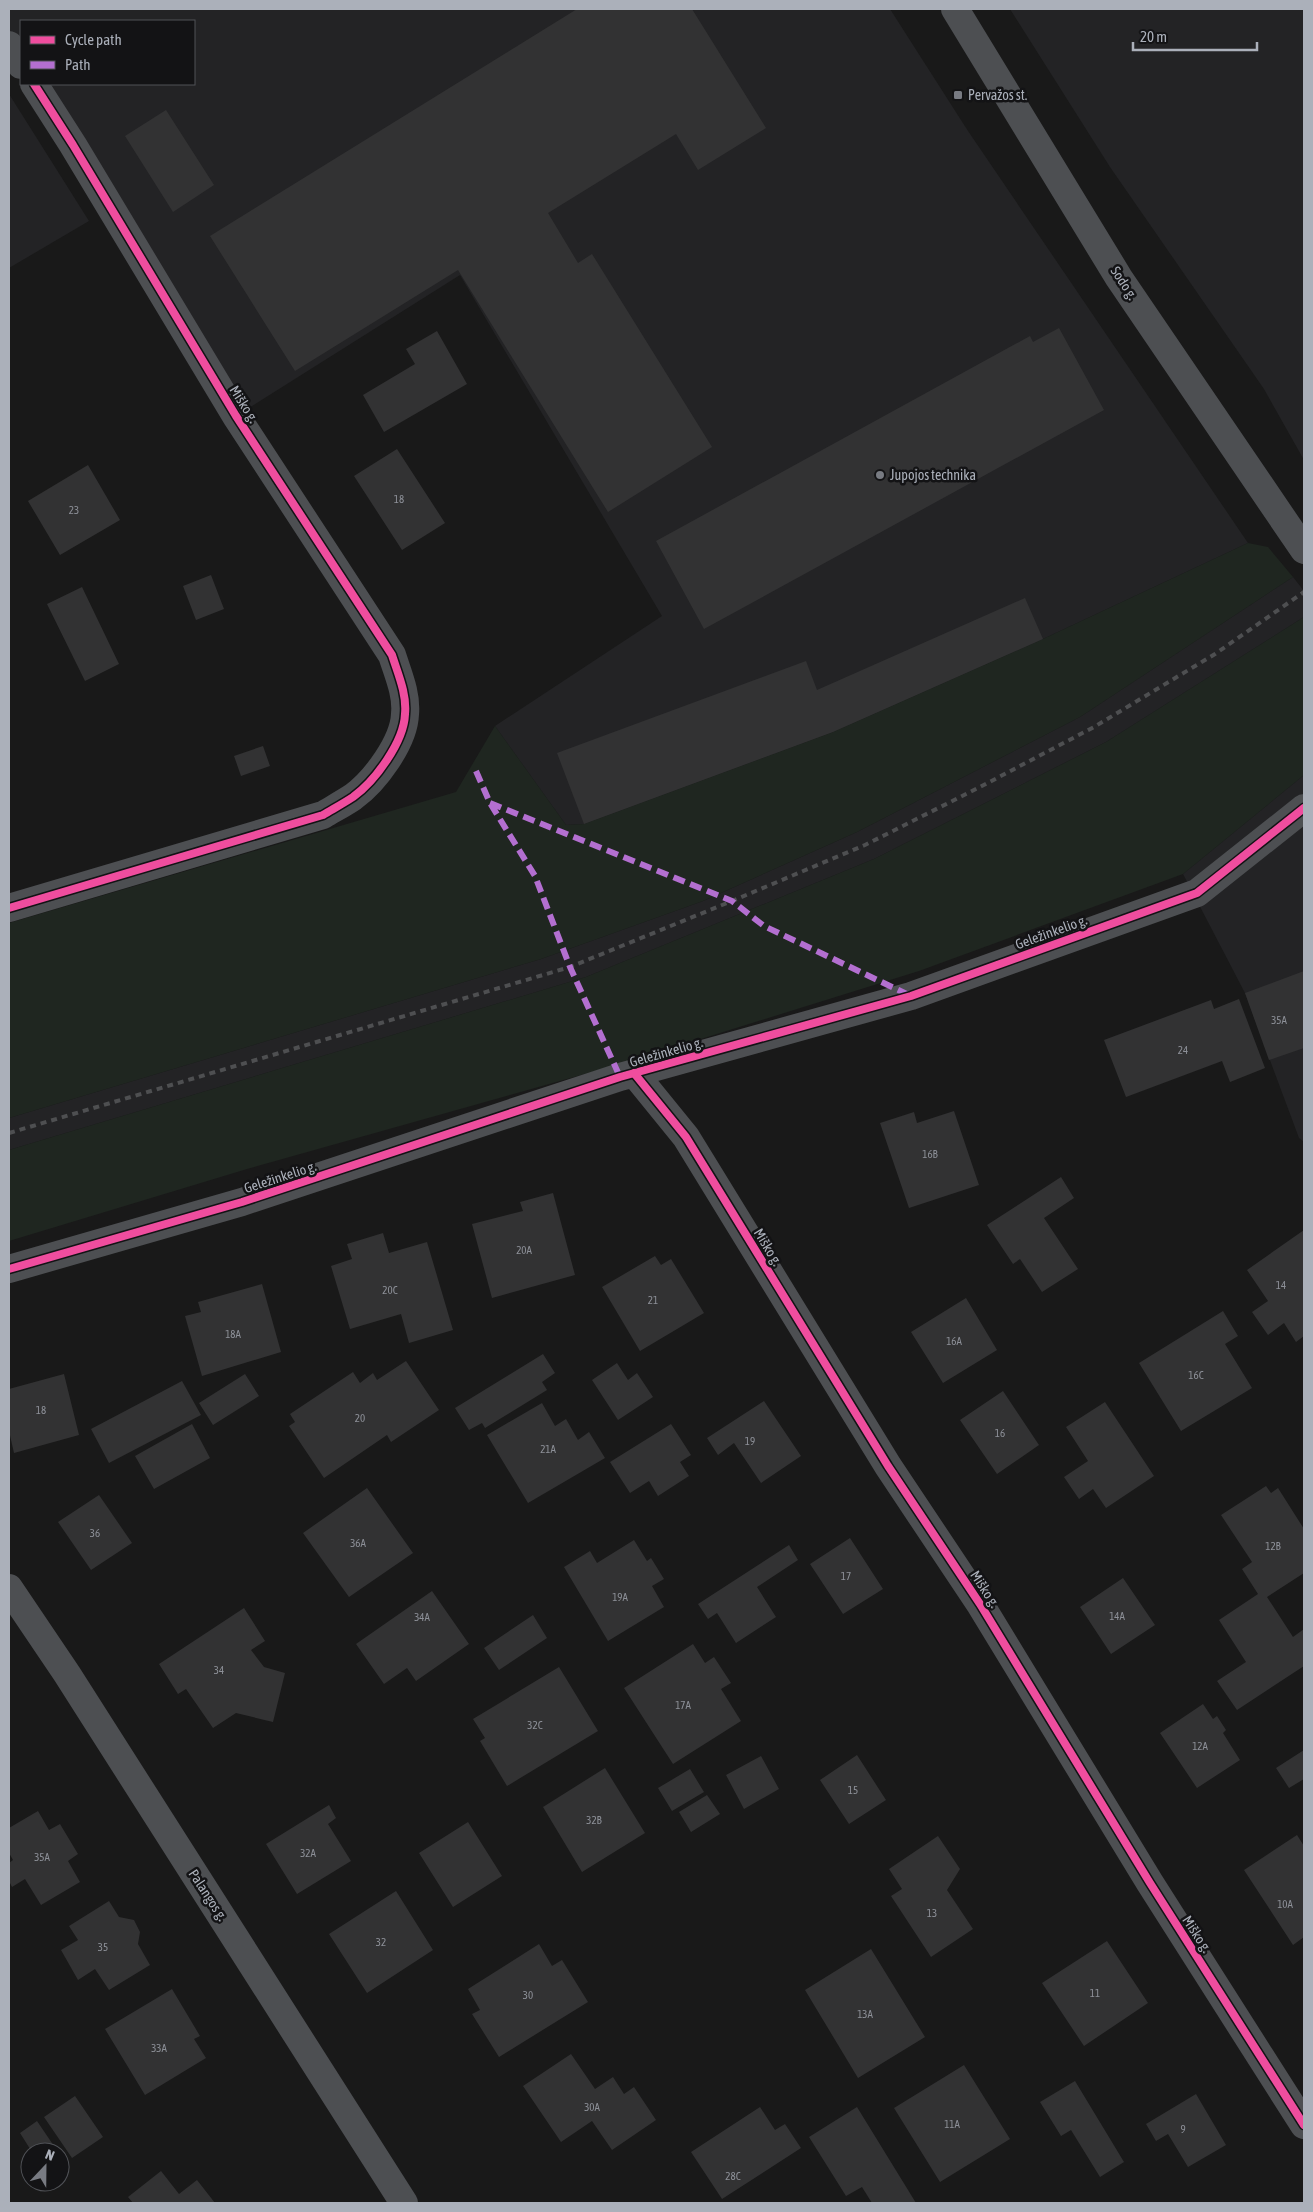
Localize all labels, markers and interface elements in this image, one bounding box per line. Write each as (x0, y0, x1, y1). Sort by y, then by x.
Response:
legend (20, 20, 195, 85)
scale bar (1133, 20, 1257, 52)
text: 20 m (1140, 28, 1167, 45)
text: Cycle path (65, 31, 122, 48)
text: Path (65, 56, 91, 73)
place label: Pervažos st. (968, 87, 1027, 103)
marker: Pervažos st. (952, 89, 964, 101)
street label: Sodo g. (1107, 264, 1141, 302)
street label: Miško g. (227, 383, 261, 425)
place label: Jupojos technika (890, 467, 976, 483)
marker: Jupojos technika (874, 469, 886, 481)
house number: 18 (394, 493, 404, 505)
house number: 23 (69, 504, 79, 516)
street label: Geležinkelio g. (1013, 912, 1089, 952)
house number: 35A (1271, 1014, 1287, 1026)
street label: Geležinkelio g. (628, 1034, 704, 1070)
house number: 24 (1178, 1044, 1188, 1056)
house number: 16B (922, 1148, 939, 1160)
street label: Geležinkelio g. (242, 1158, 318, 1196)
street label: Miško g. (751, 1226, 785, 1268)
house number: 20A (516, 1244, 532, 1256)
house number: 14 (1276, 1279, 1286, 1291)
house number: 20C (382, 1284, 398, 1296)
house number: 21 (648, 1294, 658, 1306)
house number: 18A (225, 1328, 241, 1340)
house number: 16A (946, 1335, 962, 1347)
house number: 16C (1188, 1369, 1204, 1381)
house number: 18 (36, 1404, 46, 1416)
house number: 20 (355, 1412, 365, 1424)
house number: 16 (995, 1427, 1005, 1439)
house number: 19 (745, 1435, 755, 1447)
house number: 21A (540, 1443, 556, 1455)
house number: 36 (90, 1527, 100, 1539)
house number: 36A (350, 1537, 366, 1549)
house number: 12B (1265, 1540, 1282, 1552)
street label: Miško g. (967, 1568, 1003, 1610)
house number: 17 (841, 1570, 851, 1582)
house number: 19A (612, 1591, 628, 1603)
house number: 14A (1109, 1610, 1125, 1622)
house number: 34A (414, 1611, 430, 1623)
house number: 34 (214, 1664, 224, 1676)
house number: 17A (675, 1699, 691, 1711)
house number: 32C (527, 1719, 543, 1731)
house number: 12A (1192, 1740, 1208, 1752)
house number: 15 (848, 1784, 858, 1796)
house number: 32B (586, 1814, 603, 1826)
house number: 32A (300, 1847, 316, 1859)
house number: 35A (34, 1851, 50, 1863)
street label: Palangos g. (186, 1866, 230, 1924)
house number: 10A (1277, 1898, 1293, 1910)
house number: 13 (927, 1907, 937, 1919)
street label: Miško g. (1179, 1913, 1215, 1955)
house number: 32 (376, 1936, 386, 1948)
house number: 35 (98, 1941, 108, 1953)
house number: 11 (1090, 1987, 1100, 1999)
house number: 30 (523, 1989, 533, 2001)
house number: 13A (857, 2008, 873, 2020)
house number: 33A (151, 2042, 167, 2054)
house number: 30A (584, 2101, 600, 2113)
house number: 11A (944, 2118, 960, 2130)
house number: 9 (1180, 2123, 1186, 2135)
north arrow (20, 2142, 70, 2192)
text: N (43, 2146, 57, 2164)
house number: 28C (725, 2170, 741, 2182)

